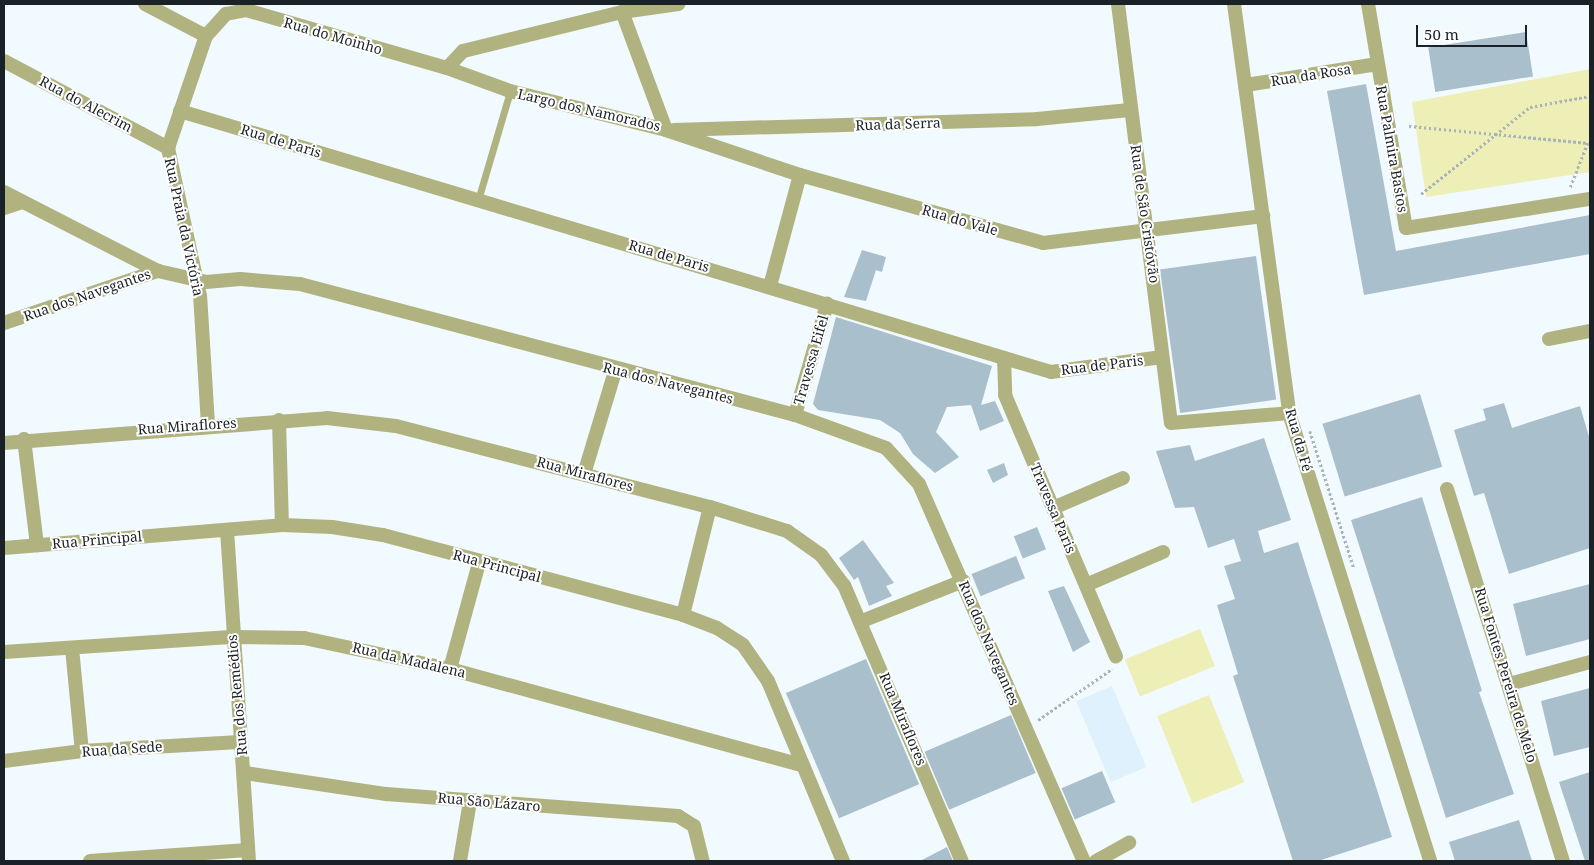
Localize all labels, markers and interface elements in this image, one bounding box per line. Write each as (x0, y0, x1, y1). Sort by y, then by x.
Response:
street label: Rua do Moinho (282, 14, 384, 58)
scale bar (1419, 15, 1530, 47)
text: 50 m (1424, 24, 1459, 44)
street label: Rua da Rosa (1270, 60, 1352, 90)
street label: Rua do Alecrim (37, 72, 135, 136)
street label: Rua Palmira Bastos (1373, 84, 1411, 214)
street label: Largo dos Namorados (516, 85, 662, 135)
street label: Rua da Serra (855, 114, 941, 134)
street label: Rua de Paris (239, 121, 323, 161)
street label: Rua de São Cristóvão (1127, 144, 1163, 284)
street label: Rua Praia da Victória (161, 156, 207, 298)
street label: Rua do Vale (920, 201, 1000, 239)
street label: Rua de Paris (627, 236, 711, 276)
street label: Rua dos Navegantes (21, 265, 153, 325)
street label: Travessa Eifel (790, 313, 832, 407)
street label: Rua de Paris (1060, 352, 1144, 378)
street label: Rua dos Navegantes (601, 359, 735, 407)
street label: Rua da Fé (1282, 406, 1316, 474)
street label: Rua Miraflores (137, 414, 237, 438)
street label: Rua Miraflores (535, 453, 635, 495)
street label: Travessa Paris (1026, 460, 1080, 556)
street label: Rua Principal (51, 528, 143, 552)
street label: Rua Principal (451, 546, 543, 586)
street label: Rua dos Navegantes (955, 578, 1023, 708)
street label: Rua Fontes Pereira de Melo (1471, 586, 1541, 764)
street label: Rua dos Remédios (223, 634, 251, 756)
street label: Rua da Madalena (351, 639, 467, 681)
street label: Rua Miraflores (876, 670, 930, 768)
street label: Rua da Sede (81, 738, 163, 760)
street label: Rua São Lázaro (437, 789, 541, 815)

